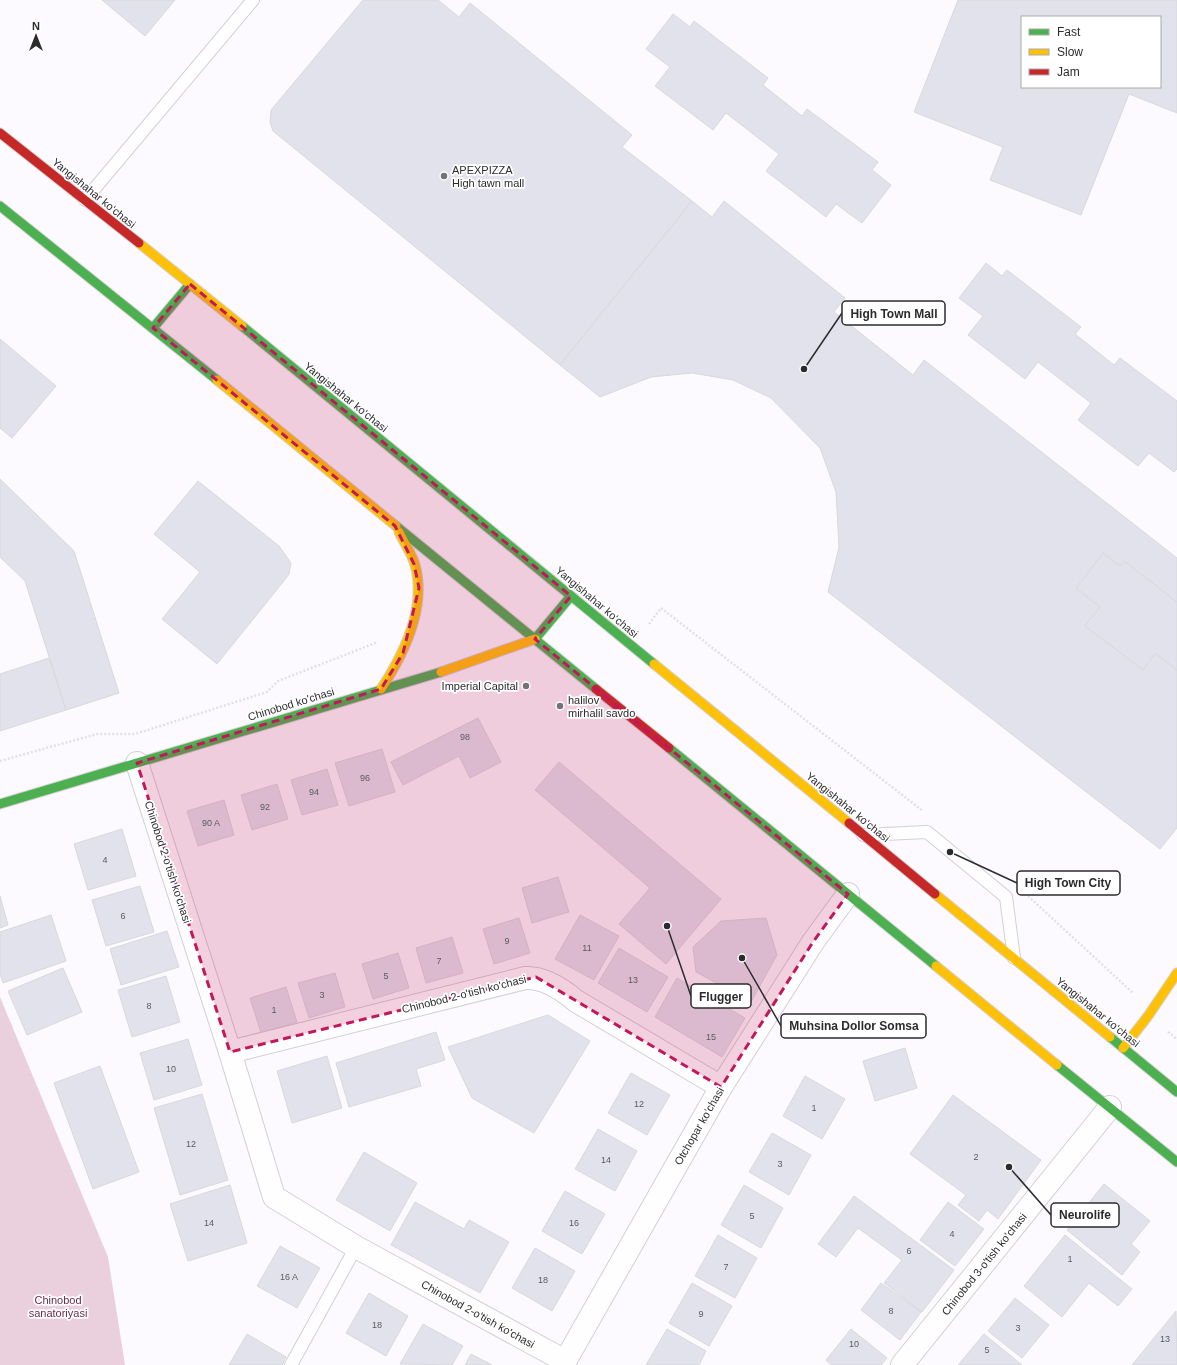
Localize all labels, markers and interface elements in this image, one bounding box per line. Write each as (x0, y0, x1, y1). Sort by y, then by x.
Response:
north arrow (16, 16, 56, 56)
legend (1021, 16, 1161, 88)
text: N (32, 20, 40, 32)
text: Fast (1057, 25, 1081, 39)
text: Slow (1057, 45, 1083, 59)
text: Jam (1057, 65, 1080, 79)
street label: Yangishahar ko‘chasi (50, 156, 138, 230)
place label: APEXPIZZA High tawn mall (452, 164, 524, 189)
marker: APEXPIZZA High tawn mall (439, 171, 449, 181)
callout: High Town Mall (842, 301, 945, 325)
text: High Town Mall (850, 307, 938, 321)
street label: Yangishahar ko‘chasi (302, 360, 390, 434)
street label: Yangishahar ko‘chasi (553, 564, 641, 640)
place label: Imperial Capital (442, 680, 518, 692)
marker: Imperial Capital (521, 681, 531, 691)
street label: Chinobod ko'chasi (246, 685, 336, 723)
place label: halilov mirhalil savdo (568, 694, 635, 719)
marker: halilov mirhalil savdo (555, 701, 565, 711)
house number: 98 (460, 732, 470, 742)
street label: Yangishahar ko‘chasi (804, 770, 892, 844)
house number: 96 (360, 773, 370, 783)
house number: 94 (309, 787, 319, 797)
street label: Chinobod 2-o'tish ko'chasi (143, 799, 193, 925)
house number: 92 (260, 802, 270, 812)
house number: 90 A (202, 818, 220, 828)
house number: 4 (102, 855, 108, 865)
callout: High Town City (1017, 871, 1120, 895)
text: High Town City (1025, 876, 1112, 890)
house number: 6 (120, 911, 126, 921)
house number: 9 (504, 936, 510, 946)
house number: 11 (582, 943, 592, 953)
house number: 7 (436, 956, 442, 966)
house number: 5 (383, 971, 389, 981)
street label: Chinobod 2-o'tish ko'chasi (401, 973, 527, 1015)
house number: 13 (628, 975, 638, 985)
street label: Yangishahar ko‘chasi (1054, 975, 1142, 1049)
callout: Flugger (691, 984, 751, 1008)
house number: 3 (319, 990, 325, 1000)
text: Flugger (699, 990, 743, 1004)
house number: 8 (146, 1001, 152, 1011)
house number: 1 (271, 1005, 277, 1015)
callout: Muhsina Dollor Somsa (781, 1014, 926, 1038)
text: Muhsina Dollor Somsa (789, 1019, 919, 1033)
house number: 15 (706, 1032, 716, 1042)
house number: 10 (166, 1064, 176, 1074)
street label: Otchopar ko'chasi (672, 1085, 726, 1167)
house number: 12 (634, 1099, 644, 1109)
house number: 1 (811, 1103, 817, 1113)
house number: 12 (186, 1139, 196, 1149)
house number: 2 (973, 1152, 979, 1162)
house number: 14 (601, 1155, 611, 1165)
house number: 3 (777, 1159, 783, 1169)
callout: Neurolife (1051, 1203, 1119, 1227)
text: Neurolife (1059, 1208, 1111, 1222)
house number: 5 (749, 1211, 755, 1221)
street label: Chinobod 3-o'tish ko'chasi (939, 1211, 1029, 1317)
house number: 14 (204, 1218, 214, 1228)
house number: 16 (569, 1218, 579, 1228)
house number: 4 (949, 1229, 955, 1239)
house number: 6 (906, 1246, 912, 1256)
house number: 1 (1067, 1254, 1073, 1264)
house number: 7 (723, 1262, 729, 1272)
house number: 16 A (280, 1272, 298, 1282)
house number: 18 (538, 1275, 548, 1285)
street label: Chinobod 2-o'tish ko'chasi (419, 1278, 537, 1350)
park label: Chinobod sanatoriyasi (29, 1294, 87, 1319)
house number: 8 (888, 1306, 894, 1316)
house number: 9 (698, 1309, 704, 1319)
house number: 18 (372, 1320, 382, 1330)
house number: 3 (1015, 1323, 1021, 1333)
house number: 13 (1160, 1334, 1170, 1344)
house number: 10 (849, 1339, 859, 1349)
house number: 5 (984, 1345, 990, 1355)

